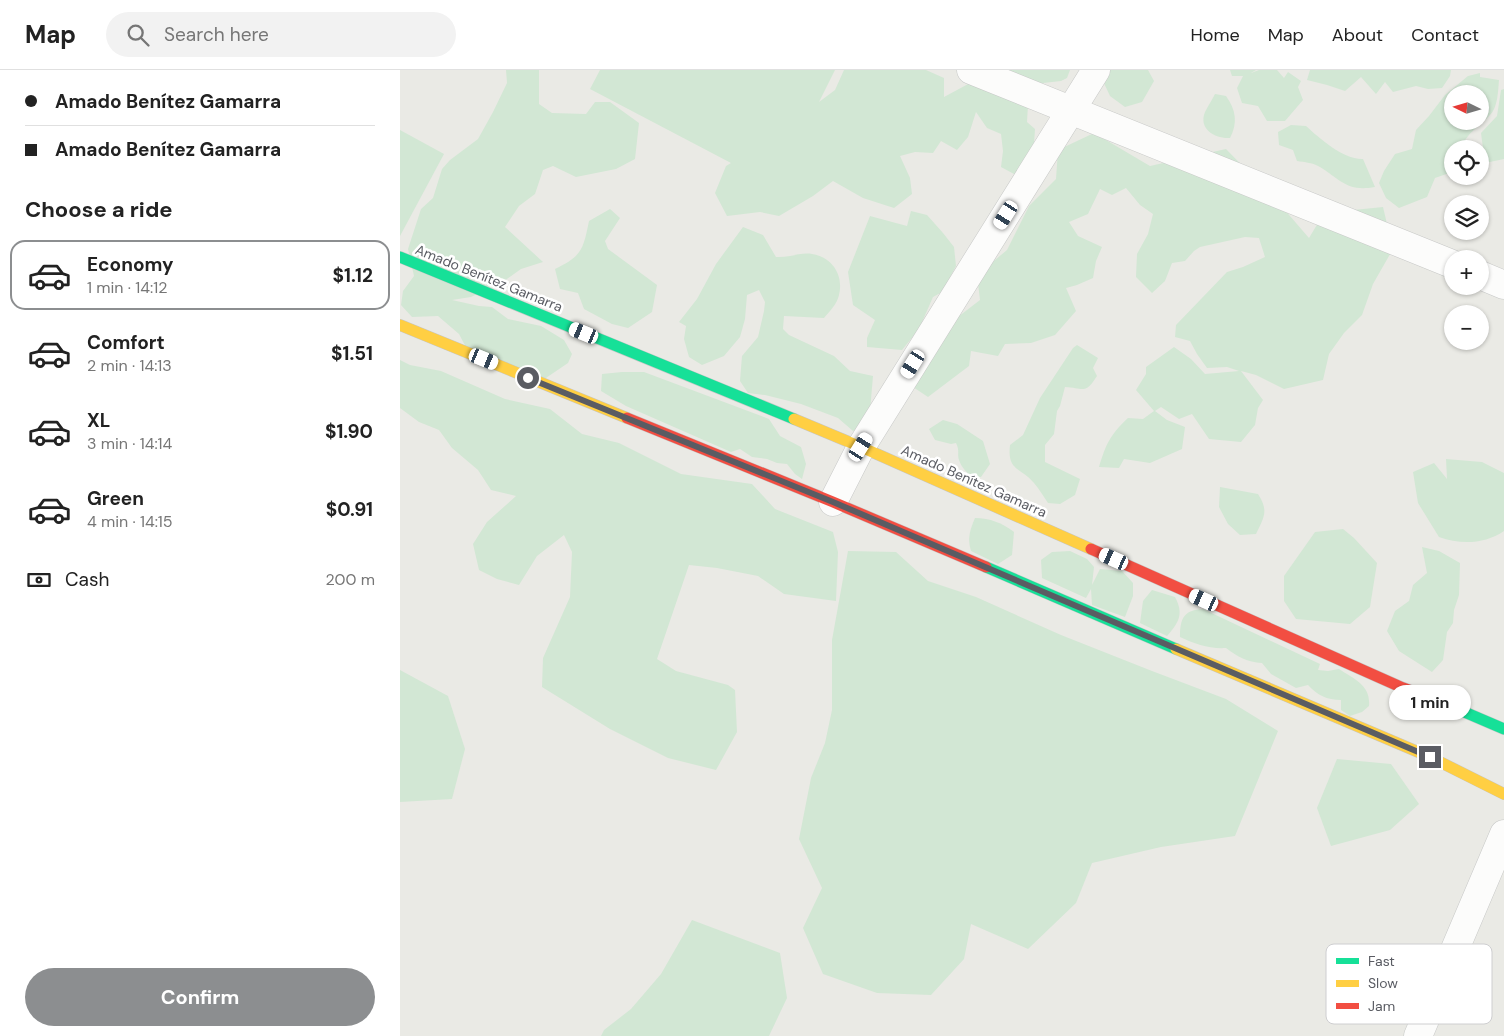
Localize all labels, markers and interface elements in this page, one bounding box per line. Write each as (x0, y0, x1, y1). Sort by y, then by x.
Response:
search box (106, 12, 456, 57)
text: Map (25, 19, 76, 50)
icon: search (124, 21, 152, 49)
text: Search here (164, 22, 269, 47)
text: Home (1190, 23, 1240, 47)
text: Map (1268, 23, 1304, 47)
text: About (1332, 23, 1383, 47)
text: Contact (1411, 23, 1479, 47)
north arrow (1444, 85, 1489, 130)
map controls (1444, 85, 1489, 350)
text: Amado Benítez Gamarra (55, 89, 281, 114)
text: Amado Benítez Gamarra (55, 137, 281, 162)
button: locate (1444, 140, 1489, 185)
text: Choose a ride (25, 195, 173, 224)
button: layers (1444, 195, 1489, 240)
car (991, 198, 1020, 232)
street label: Amado Benítez Gamarra (413, 240, 565, 316)
button: + (1444, 250, 1489, 295)
text: Economy (87, 252, 174, 277)
icon: car (27, 253, 72, 298)
text: $1.12 (333, 263, 373, 288)
text: 1 min · 14:12 (87, 277, 167, 298)
button: − (1444, 305, 1489, 350)
car (567, 320, 600, 346)
text: Comfort (87, 330, 165, 355)
icon: car (27, 331, 72, 376)
text: $1.51 (331, 341, 373, 366)
car (467, 346, 500, 372)
car (898, 347, 927, 381)
text: 2 min · 14:13 (87, 355, 172, 376)
route start (517, 367, 539, 389)
text: XL (87, 408, 110, 433)
icon: car (27, 409, 72, 454)
text: $1.90 (325, 419, 373, 444)
car (846, 430, 875, 464)
text: 3 min · 14:14 (87, 433, 172, 454)
street label: Amado Benítez Gamarra (898, 441, 1050, 521)
text: Green (87, 486, 144, 511)
icon: car (27, 487, 72, 532)
text: $0.91 (326, 497, 373, 522)
text: 4 min · 14:15 (87, 511, 173, 532)
car (1097, 546, 1130, 572)
icon: cash (25, 566, 53, 594)
text: Cash (65, 567, 109, 592)
text: 200 m (326, 569, 375, 590)
car (1187, 587, 1220, 613)
callout: 1 min (1389, 684, 1471, 720)
text: 1 min (1411, 692, 1449, 713)
route end (1419, 746, 1441, 768)
legend (1326, 944, 1492, 1024)
text: Fast (1368, 952, 1395, 970)
button: Confirm (25, 968, 375, 1026)
text: Slow (1368, 974, 1398, 992)
text: Jam (1368, 997, 1395, 1015)

